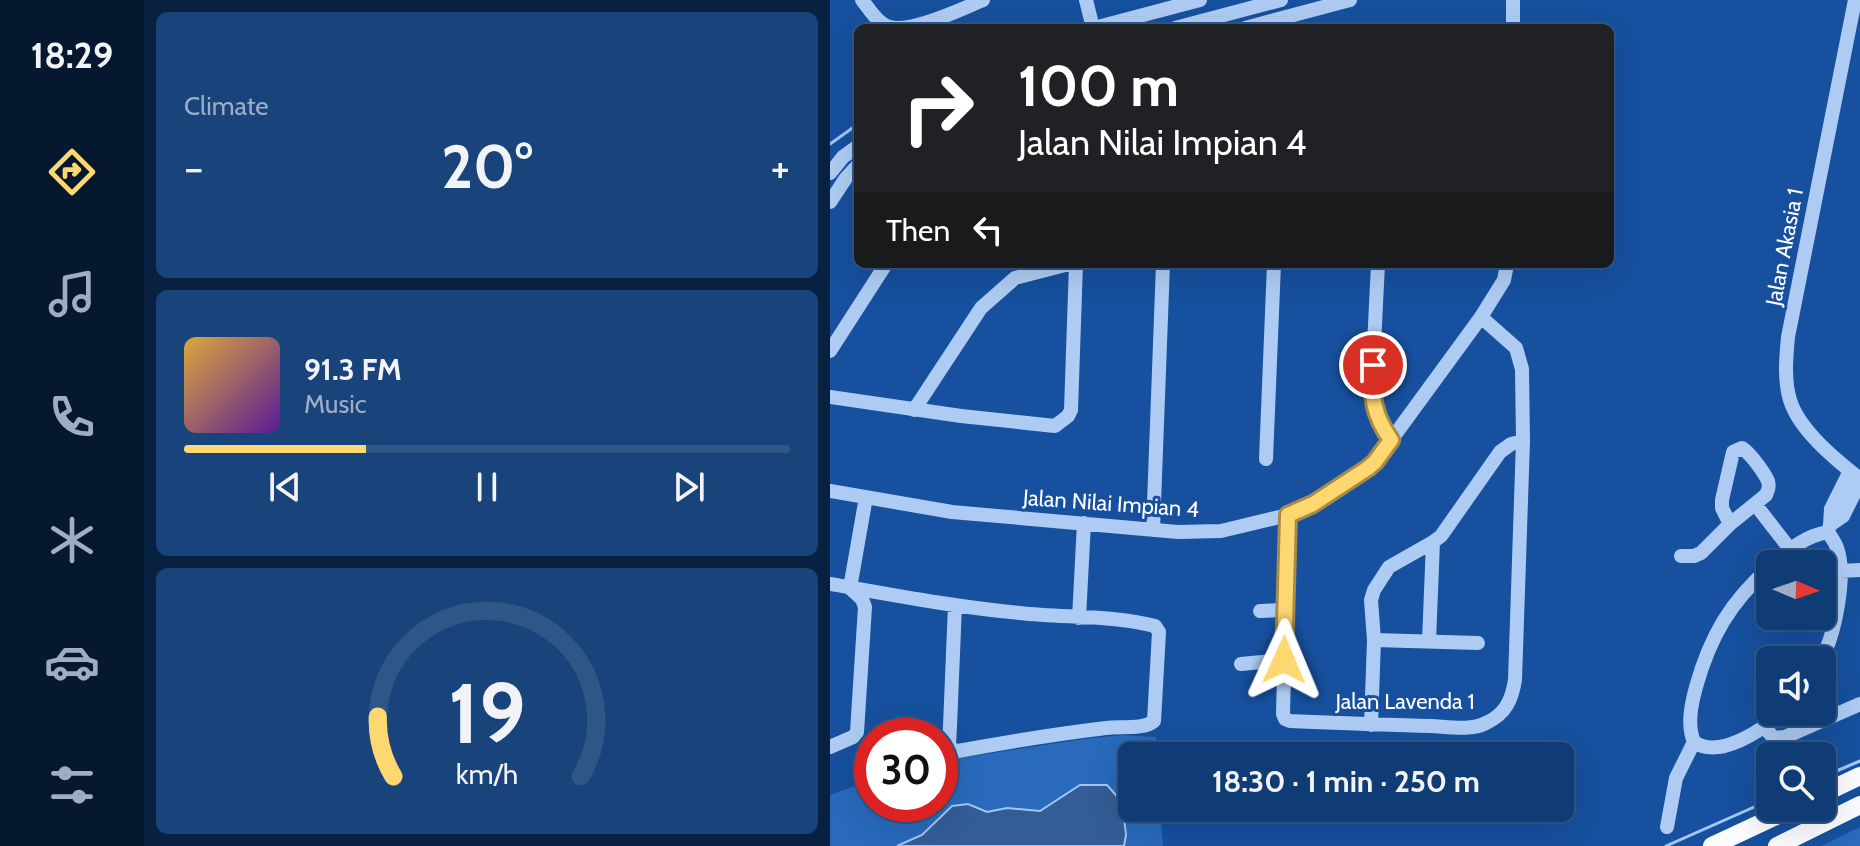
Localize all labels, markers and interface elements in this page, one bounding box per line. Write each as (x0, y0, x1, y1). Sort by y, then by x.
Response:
text: 18:29 (31, 33, 113, 77)
text: 100 m (1018, 52, 1179, 120)
icon: right (886, 56, 990, 160)
text: Climate (184, 90, 269, 122)
text: Jalan Nilai Impian 4 (1018, 120, 1307, 164)
text: 20° (441, 130, 533, 203)
text: − (184, 141, 203, 194)
text: + (771, 141, 790, 194)
icon: directions (44, 144, 100, 200)
street label: Jalan Akasia 1 (1760, 186, 1809, 309)
icon: left (966, 208, 1010, 252)
text: Then (886, 212, 950, 249)
icon: music (44, 266, 100, 322)
pin (1339, 331, 1407, 399)
icon: arrive (1351, 343, 1395, 387)
text: 91.3 FM (304, 351, 402, 388)
text: Music (304, 388, 367, 420)
icon: phone (44, 389, 100, 445)
icon: previous (263, 465, 307, 509)
icon: pause (465, 465, 509, 509)
icon: next (667, 465, 711, 509)
street label: Jalan Nilai Impian 4 (1021, 484, 1200, 523)
icon: climate (44, 512, 100, 568)
north arrow (1756, 550, 1836, 630)
map controls (1756, 550, 1836, 822)
position arrow (1242, 618, 1326, 702)
icon: car (44, 634, 100, 690)
button: sound (1756, 646, 1836, 726)
text: 19 (448, 663, 526, 764)
street label: Jalan Lavenda 1 (1334, 688, 1475, 715)
speed limit sign: 30 (854, 718, 958, 822)
button: search (1756, 742, 1836, 822)
text: km/h (456, 756, 518, 791)
icon: filters (44, 757, 100, 813)
text: 18:30 · 1 min · 250 m (1212, 763, 1480, 800)

